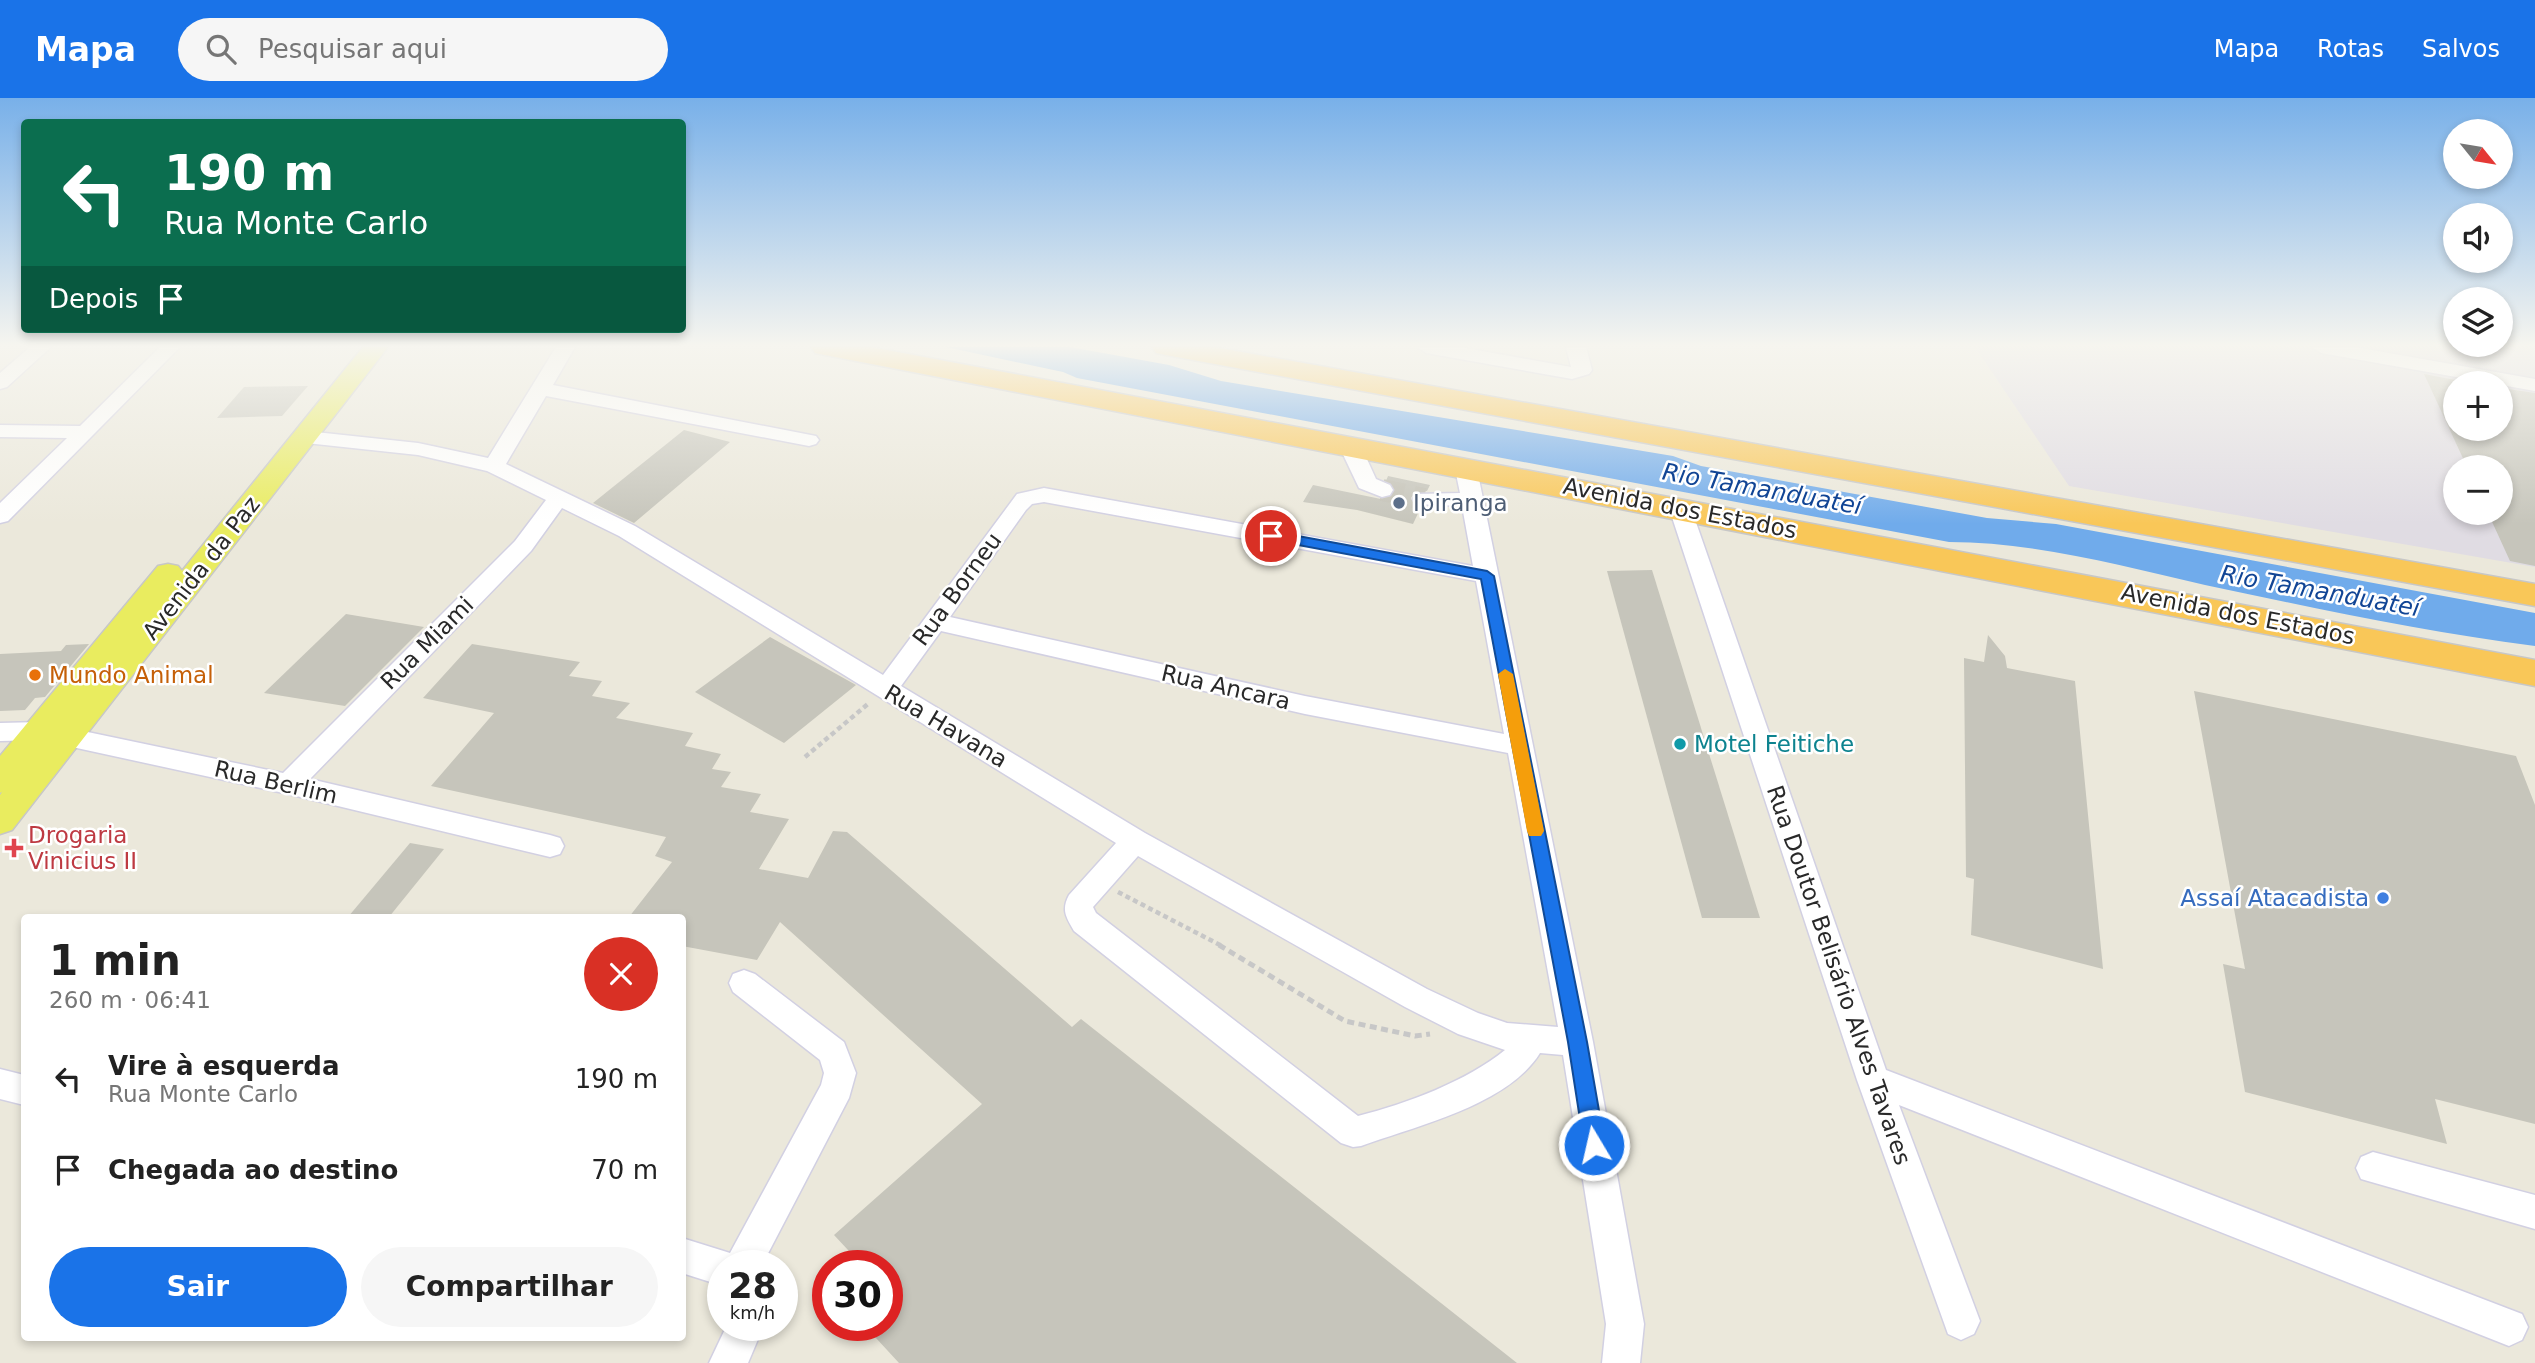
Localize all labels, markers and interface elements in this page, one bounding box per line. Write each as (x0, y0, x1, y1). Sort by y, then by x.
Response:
search box (178, 18, 668, 81)
text: Mapa (35, 30, 136, 69)
icon: search (202, 30, 240, 68)
text: Pesquisar aqui (258, 34, 447, 64)
text: Mapa (2214, 35, 2279, 63)
text: Rotas (2317, 35, 2384, 63)
text: Salvos (2422, 35, 2500, 63)
north arrow (2443, 119, 2513, 189)
map controls (2443, 119, 2513, 525)
text: 190 m (164, 145, 334, 202)
icon: left (49, 147, 140, 238)
button: sound (2443, 203, 2513, 273)
text: Rua Monte Carlo (164, 204, 428, 242)
icon: arrive (152, 280, 190, 318)
text: Depois (49, 284, 138, 314)
button: layers (2443, 287, 2513, 357)
button: + (2443, 371, 2513, 441)
button: − (2443, 455, 2513, 525)
water label: Rio Tamanduateí (1660, 458, 1867, 521)
street label: Avenida dos Estados (1561, 473, 1799, 543)
place label: Ipiranga (1413, 490, 1508, 516)
street label: Avenida da Paz (137, 491, 265, 645)
marker: Ipiranga (1391, 495, 1407, 511)
pin (1241, 506, 1301, 566)
icon: arrive (1252, 517, 1290, 555)
street label: Rua Borneu (907, 528, 1007, 650)
water label: Rio Tamanduateí (2218, 560, 2425, 623)
street label: Avenida dos Estados (2119, 579, 2357, 649)
street label: Rua Miami (375, 591, 479, 695)
street label: Rua Ancara (1159, 660, 1293, 714)
place label: Mundo Animal (49, 662, 214, 688)
marker: Mundo Animal (27, 667, 43, 683)
street label: Rua Havana (880, 679, 1012, 773)
place label: Motel Feitiche (1694, 731, 1854, 757)
marker: Motel Feitiche (1672, 736, 1688, 752)
street label: Rua Berlim (212, 755, 340, 809)
street label: Rua Doutor Belisário Alves Tavares (1762, 782, 1916, 1168)
place label: Drogaria Vinicius II (28, 822, 137, 874)
marker: Drogaria Vinicius II (6, 840, 22, 856)
place label: Assaí Atacadista (2180, 885, 2369, 911)
marker: Assaí Atacadista (2375, 890, 2391, 906)
text: 1 min (49, 936, 181, 985)
button: close (584, 937, 658, 1011)
text: 260 m · 06:41 (49, 987, 211, 1013)
text: Vire à esquerda (108, 1051, 340, 1081)
icon: left (49, 1060, 87, 1098)
text: 190 m (575, 1064, 658, 1094)
text: Rua Monte Carlo (108, 1081, 298, 1107)
position arrow (1557, 1108, 1631, 1182)
icon: arrive (49, 1151, 87, 1189)
text: Chegada ao destino (108, 1155, 398, 1185)
text: 70 m (591, 1155, 658, 1185)
button: Sair (49, 1247, 347, 1327)
button: Compartilhar (361, 1247, 658, 1327)
speed limit sign: 30 (812, 1250, 903, 1341)
text: 28 (728, 1266, 777, 1306)
text: km/h (730, 1302, 775, 1323)

